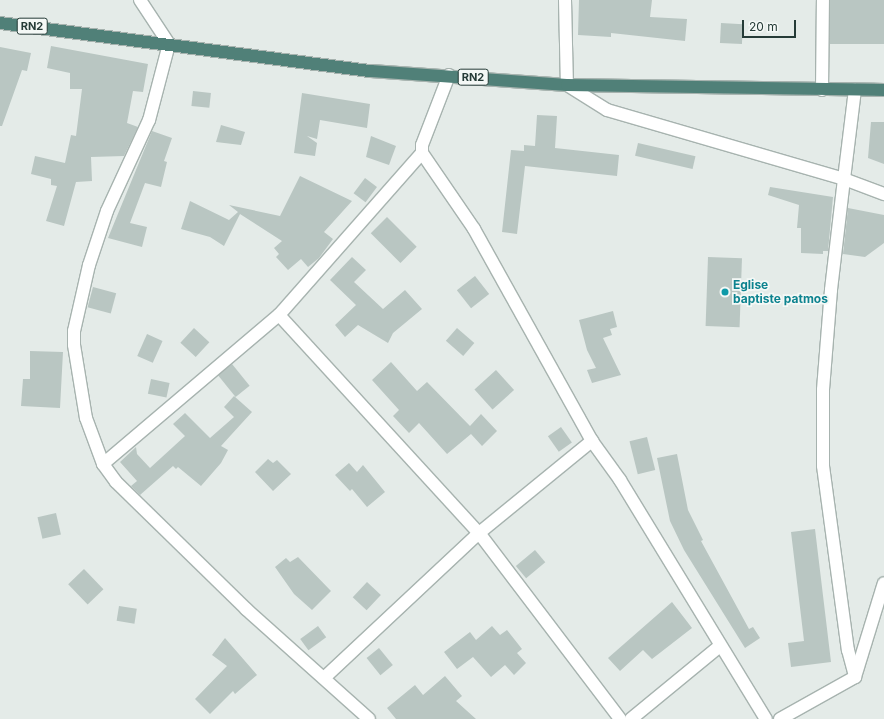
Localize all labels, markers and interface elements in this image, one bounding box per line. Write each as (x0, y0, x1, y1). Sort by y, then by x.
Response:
scale bar (744, 12, 798, 38)
road number: RN2 (16, 17, 48, 35)
text: 20 m (749, 19, 778, 34)
road number: RN2 (457, 68, 489, 86)
place label: Eglise baptiste patmos (733, 278, 828, 306)
marker: Eglise baptiste patmos (720, 287, 730, 297)

